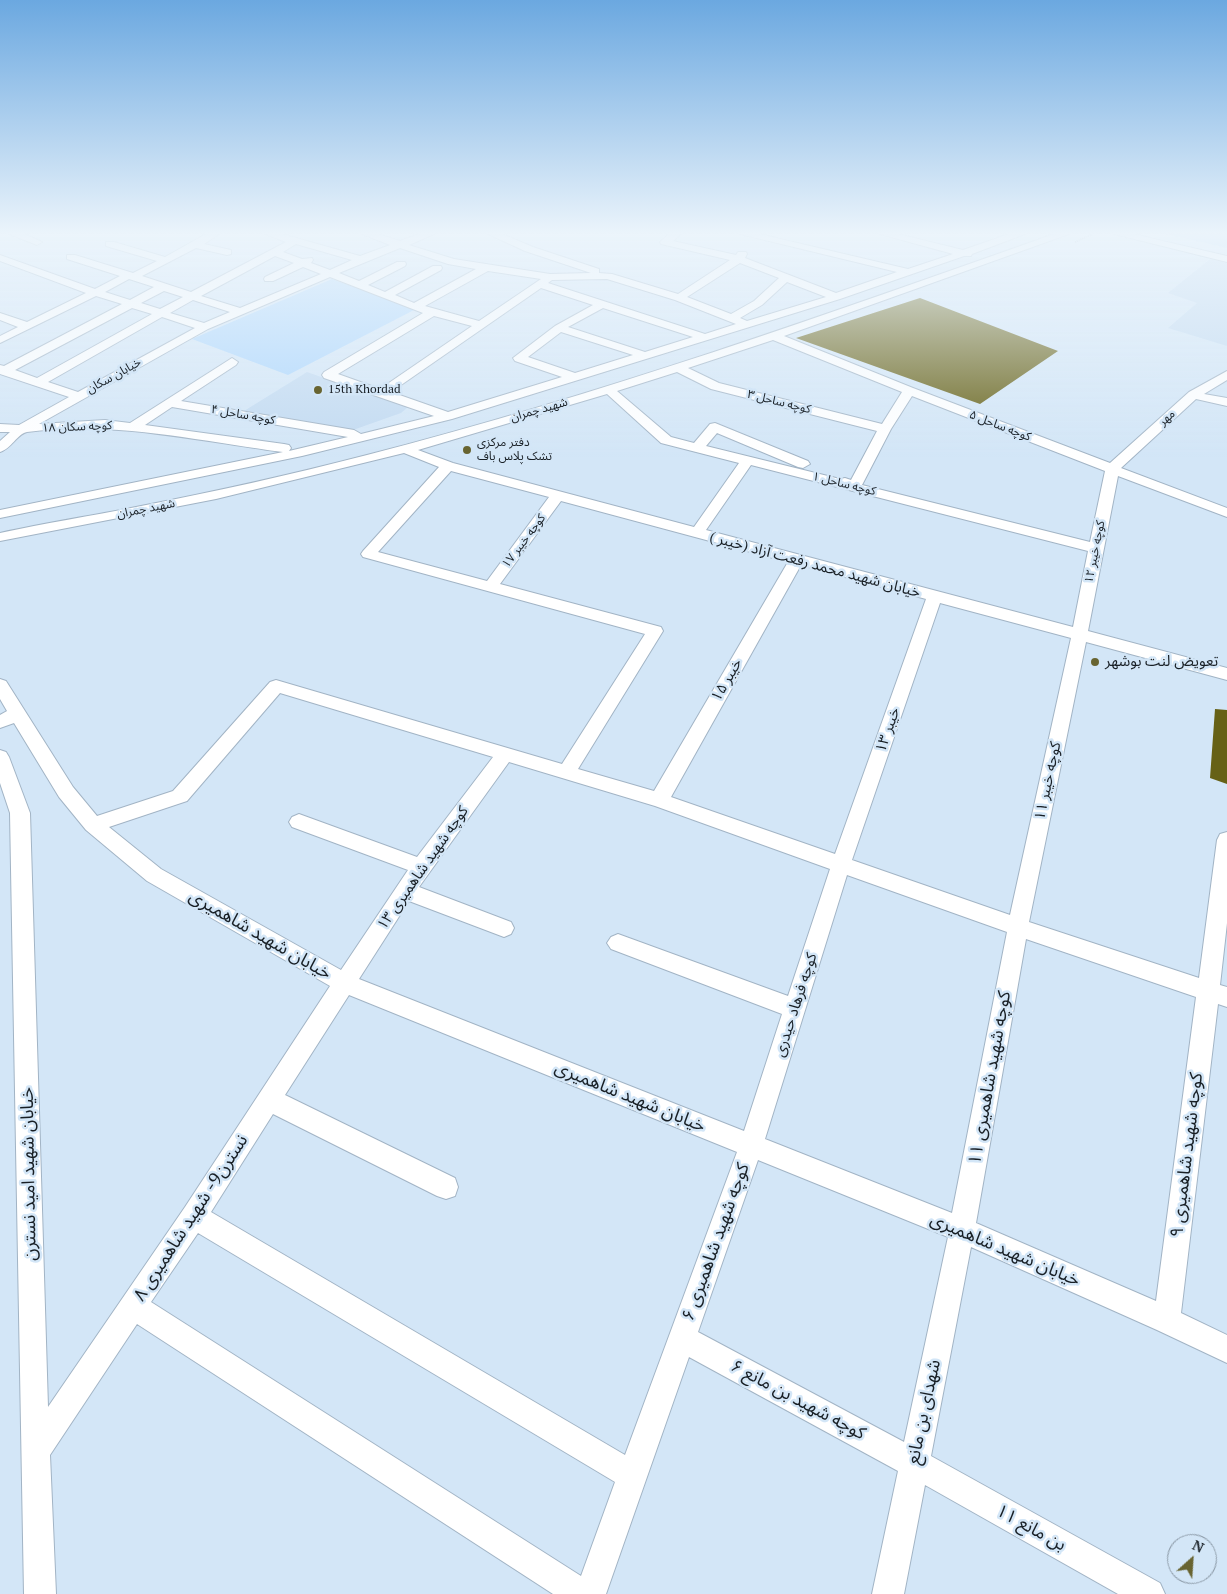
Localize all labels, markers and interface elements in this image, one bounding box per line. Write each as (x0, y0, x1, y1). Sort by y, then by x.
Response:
street label: خیابان سکان (84, 355, 144, 397)
place label: 15th Khordad (328, 383, 401, 397)
marker: 15th Khordad (312, 384, 324, 396)
street label: کوچه ساحل ۳ (746, 387, 812, 417)
street label: شهید چمران (509, 395, 569, 425)
street label: کوچه ساحل ۴ (210, 402, 276, 428)
street label: مهر (1156, 407, 1178, 429)
street label: کوچه ساحل ۵ (967, 408, 1033, 444)
street label: کوچه سکان ۱۸ (42, 419, 112, 435)
place label: دفتر مرکزی تشک پلاس باف (477, 436, 552, 464)
marker: دفتر مرکزی تشک پلاس باف (461, 444, 473, 456)
street label: کوچه ساحل ۱ (811, 469, 877, 499)
street label: شهید چمران (116, 496, 176, 522)
street label: کوچه خیبر ۱۷ (499, 511, 549, 571)
street label: کوچه خیبر ۱۲ (1082, 519, 1108, 585)
street label: ( خیبر) خیابان شهید محمد رفعت آزاد (708, 528, 922, 602)
place label: تعویض لنت بوشهر (1105, 653, 1218, 671)
street label: خیبر ۱۵ (708, 655, 746, 705)
marker: تعویض لنت بوشهر (1089, 656, 1101, 668)
street label: خیبر ۱۳ (872, 705, 904, 755)
street label: کوچه خیبر ۱۱ (1031, 740, 1065, 822)
street label: کوچه شهید شاهمیری ۱۳ (374, 803, 472, 933)
street label: خیابان شهید شاهمیری (185, 885, 335, 985)
street label: کوچه فرهاد حیدری (771, 951, 821, 1059)
street label: کوچه شهید شاهمیری ۱۱ (964, 989, 1016, 1167)
street label: خیابان شهید شاهمیری (551, 1057, 709, 1137)
street label: کوچه شهید شاهمیری ۹ (1166, 1071, 1208, 1239)
street label: خیابان شهید امید نسترن (17, 1087, 41, 1261)
street label: نسترن9- شهید شاهمیری ۸ (129, 1131, 253, 1305)
street label: کوچه شهید شاهمیری ۶ (677, 1160, 755, 1324)
street label: خیابان شهید شاهمیری (927, 1209, 1083, 1291)
street label: کوچه شهید بن مانع ۶ (727, 1355, 869, 1445)
street label: شهدای بن مانع (902, 1358, 946, 1466)
street label: بن مانع ۱۱ (992, 1500, 1070, 1556)
north arrow (1167, 1534, 1217, 1584)
text: N (1189, 1535, 1207, 1557)

